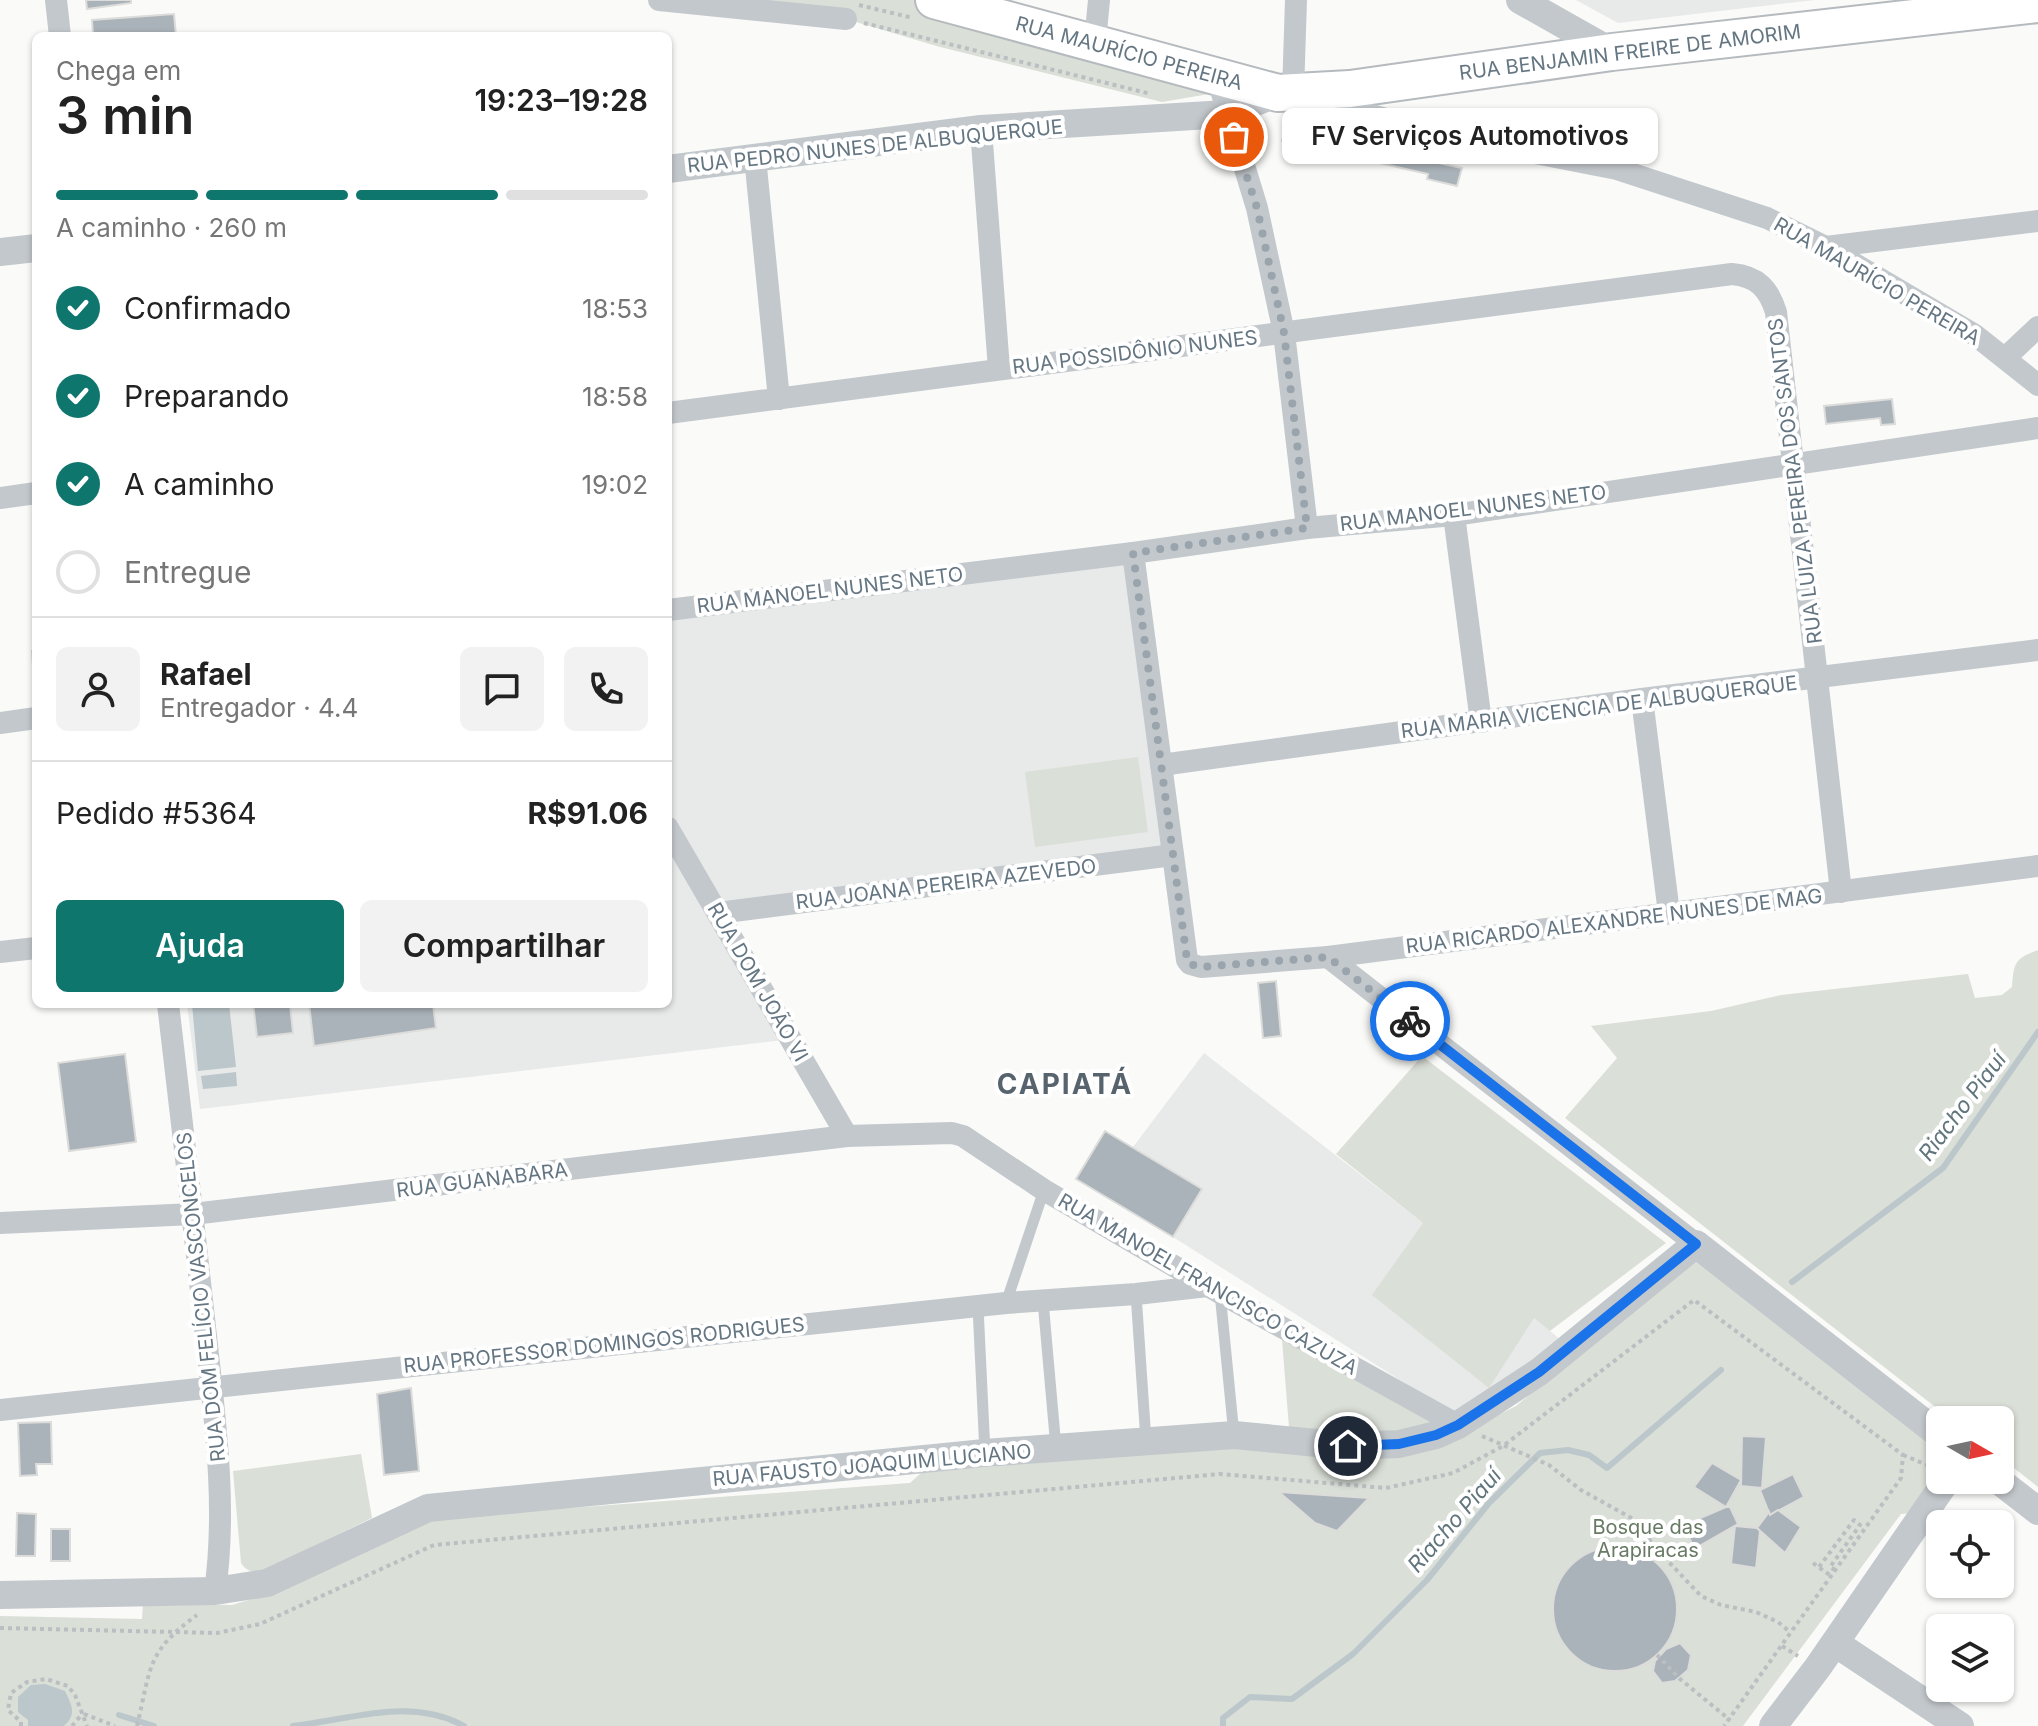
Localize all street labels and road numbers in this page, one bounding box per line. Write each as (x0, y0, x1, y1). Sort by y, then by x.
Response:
street label: RUA MAURÍCIO PEREIRA (1013, 10, 1246, 95)
street label: RUA BENJAMIN FREIRE DE AMORIM (1458, 19, 1802, 85)
street label: RUA PEDRO NUNES DE ALBUQUERQUE (686, 114, 1064, 178)
street label: RUA MAURÍCIO PEREIRA (1770, 211, 1985, 350)
street label: RUA LUIZA PEREIRA DOS SANTOS (1763, 317, 1827, 645)
street label: RUA POSSIDÔNIO NUNES (1011, 325, 1259, 379)
street label: RUA MANOEL NUNES NETO (1338, 480, 1608, 536)
street label: RUA MANOEL NUNES NETO (695, 562, 965, 618)
street label: RUA MARIA VICENCIA DE ALBUQUERQUE (1400, 671, 1798, 743)
street label: RUA JOANA PEREIRA AZEVEDO (794, 854, 1098, 914)
street label: RUA RICARDO ALEXANDRE NUNES DE MAG (1404, 884, 1824, 958)
street label: RUA DOM JOÃO VI (703, 898, 814, 1066)
street label: RUA DOM FELÍCIO VASCONCELOS (171, 1131, 230, 1463)
street label: RUA GUANABARA (395, 1158, 569, 1202)
street label: RUA MANOEL FRANCISCO CAZUZA (1054, 1188, 1362, 1380)
street label: RUA PROFESSOR DOMINGOS RODRIGUES (402, 1312, 806, 1378)
street label: RUA FAUSTO JOAQUIM LUCIANO (712, 1439, 1032, 1491)

